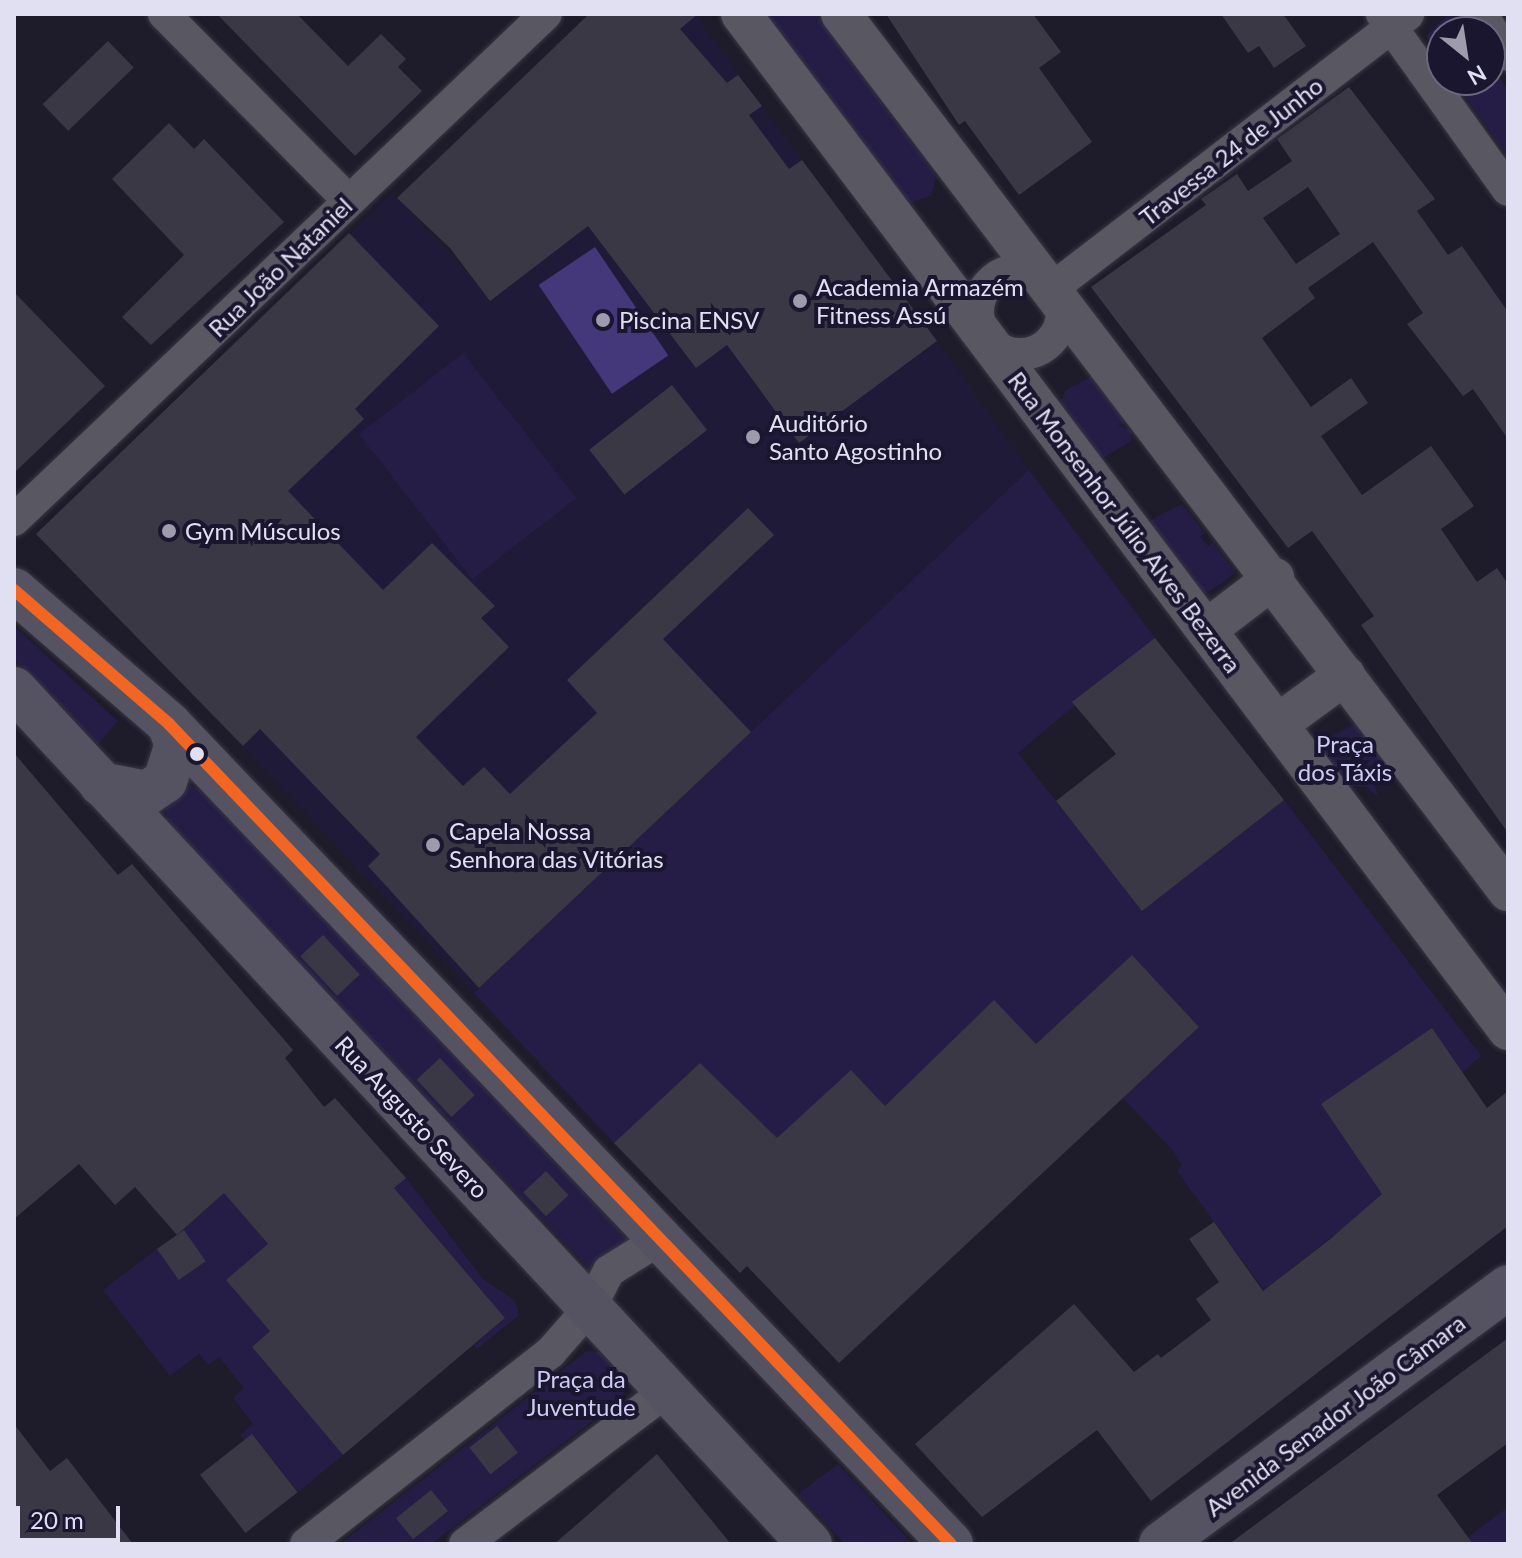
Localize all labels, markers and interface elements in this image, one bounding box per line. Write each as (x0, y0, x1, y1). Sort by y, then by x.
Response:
north arrow (1426, 16, 1506, 96)
text: N (1463, 60, 1491, 91)
street label: Travessa 24 de Junho (1133, 70, 1329, 232)
street label: Rua João Nataniel (202, 191, 358, 343)
place label: Academia Armazém Fitness Assú (816, 273, 1025, 329)
marker: Academia Armazém Fitness Assú (791, 292, 809, 310)
place label: Piscina ENSV (619, 306, 759, 334)
marker: Piscina ENSV (594, 311, 612, 329)
street label: Rua Monsenhor Júlio Alves Bezerra (1002, 365, 1248, 679)
place label: Auditório Santo Agostinho (769, 409, 943, 465)
marker: Auditório Santo Agostinho (744, 428, 762, 446)
place label: Gym Músculos (185, 517, 341, 545)
marker: Gym Músculos (160, 522, 178, 540)
park label: Praça dos Táxis (1297, 730, 1393, 786)
unlabelled marker (189, 746, 205, 762)
place label: Capela Nossa Senhora das Vitórias (449, 817, 665, 873)
marker: Capela Nossa Senhora das Vitórias (424, 836, 442, 854)
street label: Rua Augusto Severo (329, 1030, 495, 1204)
street label: Avenida Senador João Câmara (1199, 1308, 1471, 1522)
park label: Praça da Juventude (526, 1365, 636, 1421)
scale bar (20, 1490, 124, 1540)
text: 20 m (30, 1505, 84, 1534)

